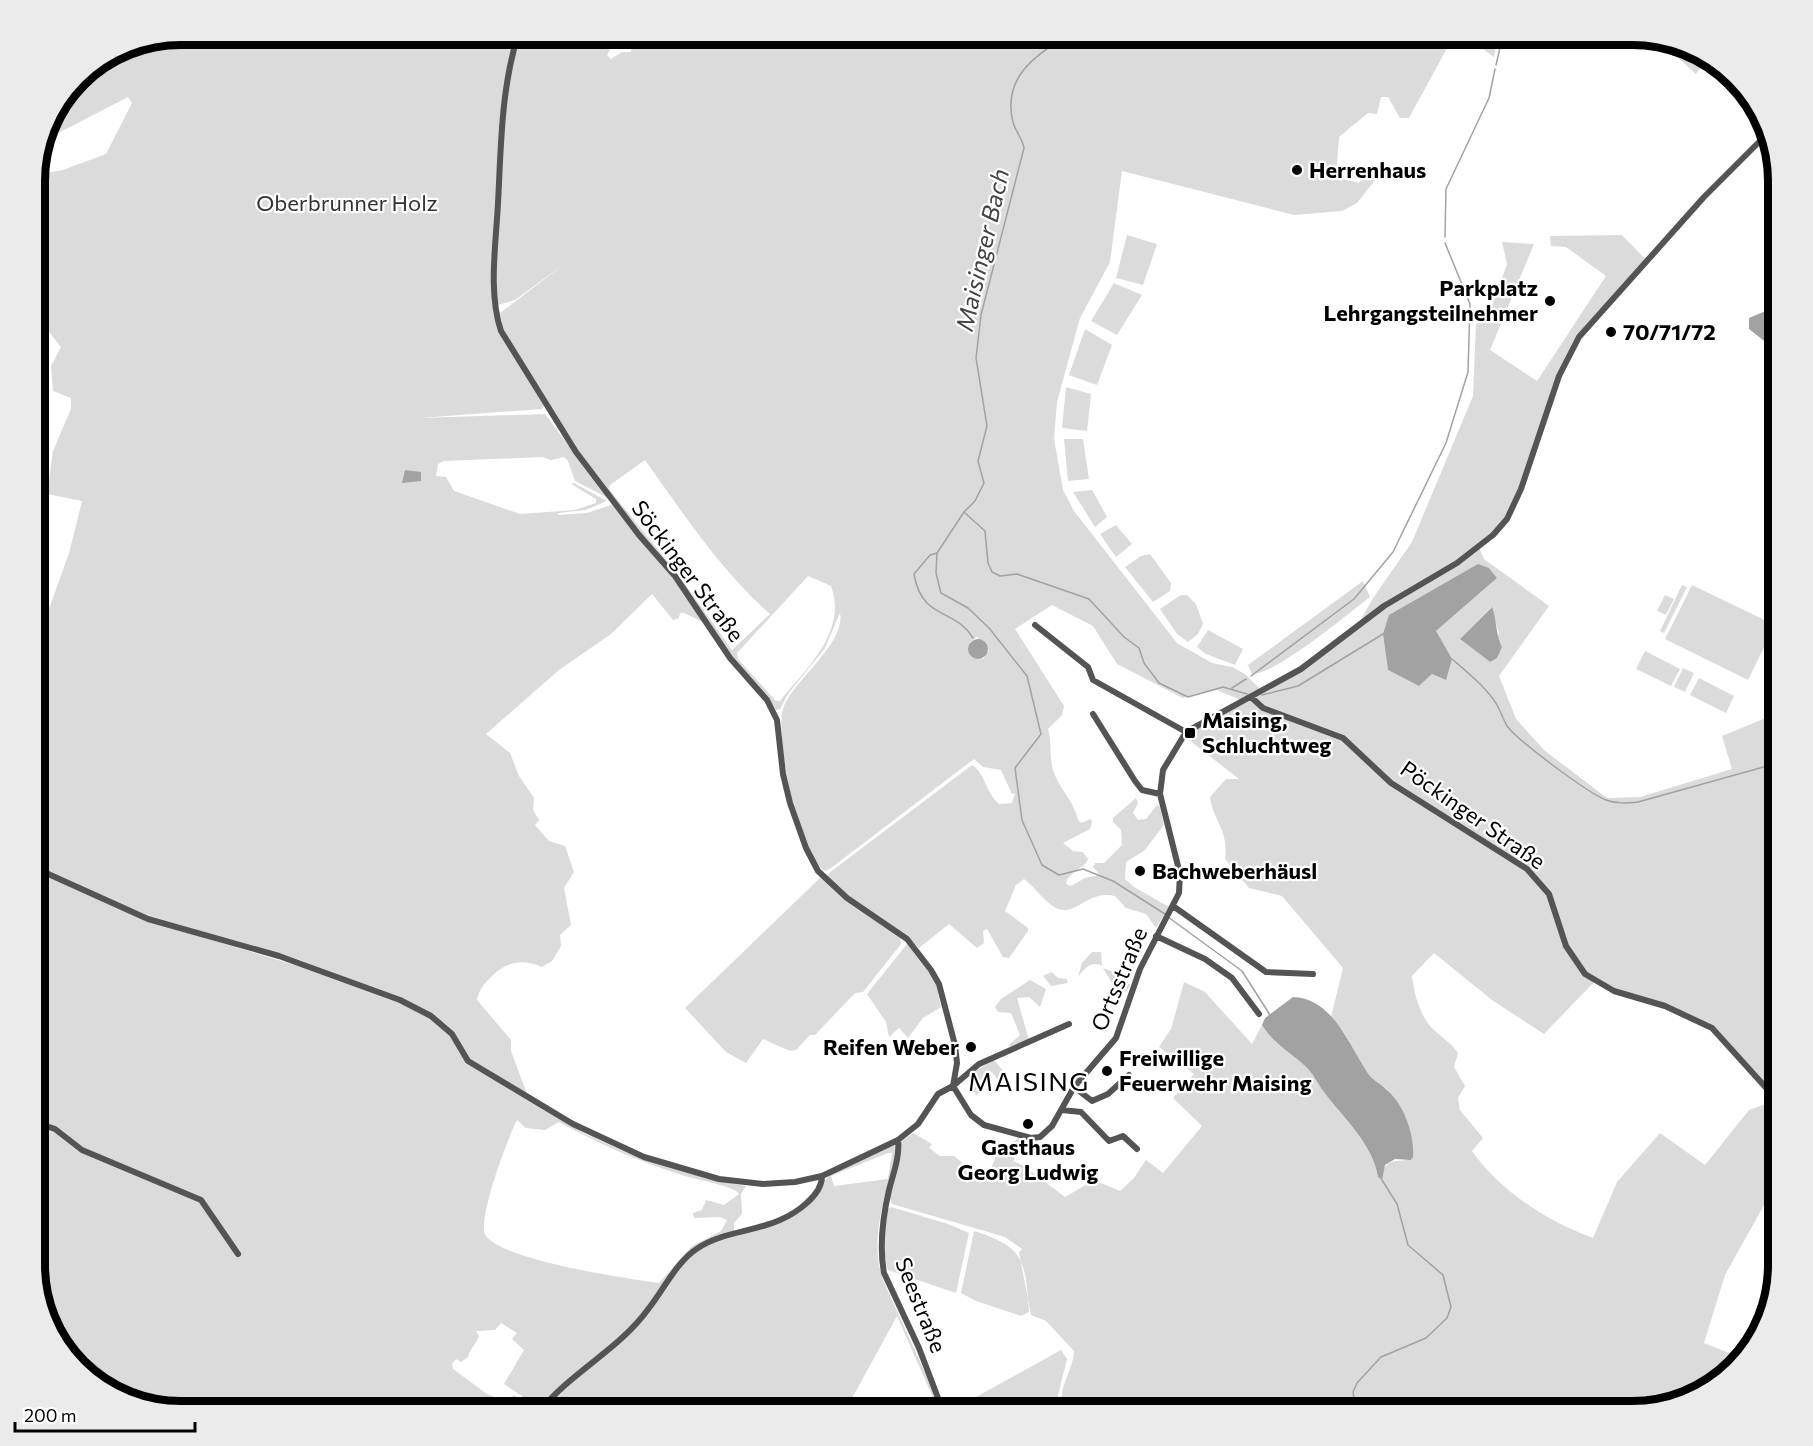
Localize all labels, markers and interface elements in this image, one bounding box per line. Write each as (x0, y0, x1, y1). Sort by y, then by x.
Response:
place label: Herrenhaus (1309, 156, 1426, 183)
marker: Herrenhaus (1290, 163, 1304, 177)
water label: Maisinger Bach (949, 166, 1014, 334)
park label: Oberbrunner Holz (256, 189, 438, 216)
place label: Parkplatz Lehrgangsteilnehmer (1324, 274, 1538, 326)
marker: Parkplatz Lehrgangsteilnehmer (1543, 294, 1557, 308)
place label: 70/71/72 (1623, 318, 1716, 345)
marker: 70/71/72 (1604, 325, 1618, 339)
street label: Söckinger Straße (626, 495, 750, 647)
place label: Maising, Schluchtweg (1202, 706, 1331, 758)
marker: Maising, Schluchtweg (1183, 726, 1197, 740)
street label: Pöckinger Straße (1396, 755, 1551, 875)
place label: Bachweberhäusl (1152, 857, 1317, 884)
marker: Bachweberhäusl (1133, 864, 1147, 878)
street label: Ortsstraße (1085, 923, 1152, 1035)
place label: Reifen Weber (823, 1033, 959, 1060)
marker: Reifen Weber (964, 1040, 978, 1054)
place label: Freiwillige Feuerwehr Maising (1119, 1044, 1312, 1096)
marker: Freiwillige Feuerwehr Maising (1100, 1064, 1114, 1078)
district label: MAISING (968, 1065, 1090, 1096)
marker: Gasthaus Georg Ludwig (1021, 1117, 1035, 1131)
place label: Gasthaus Georg Ludwig (958, 1133, 1098, 1185)
street label: Seestraße (890, 1253, 953, 1356)
scale bar (15, 1395, 195, 1433)
text: 200 m (24, 1404, 77, 1426)

